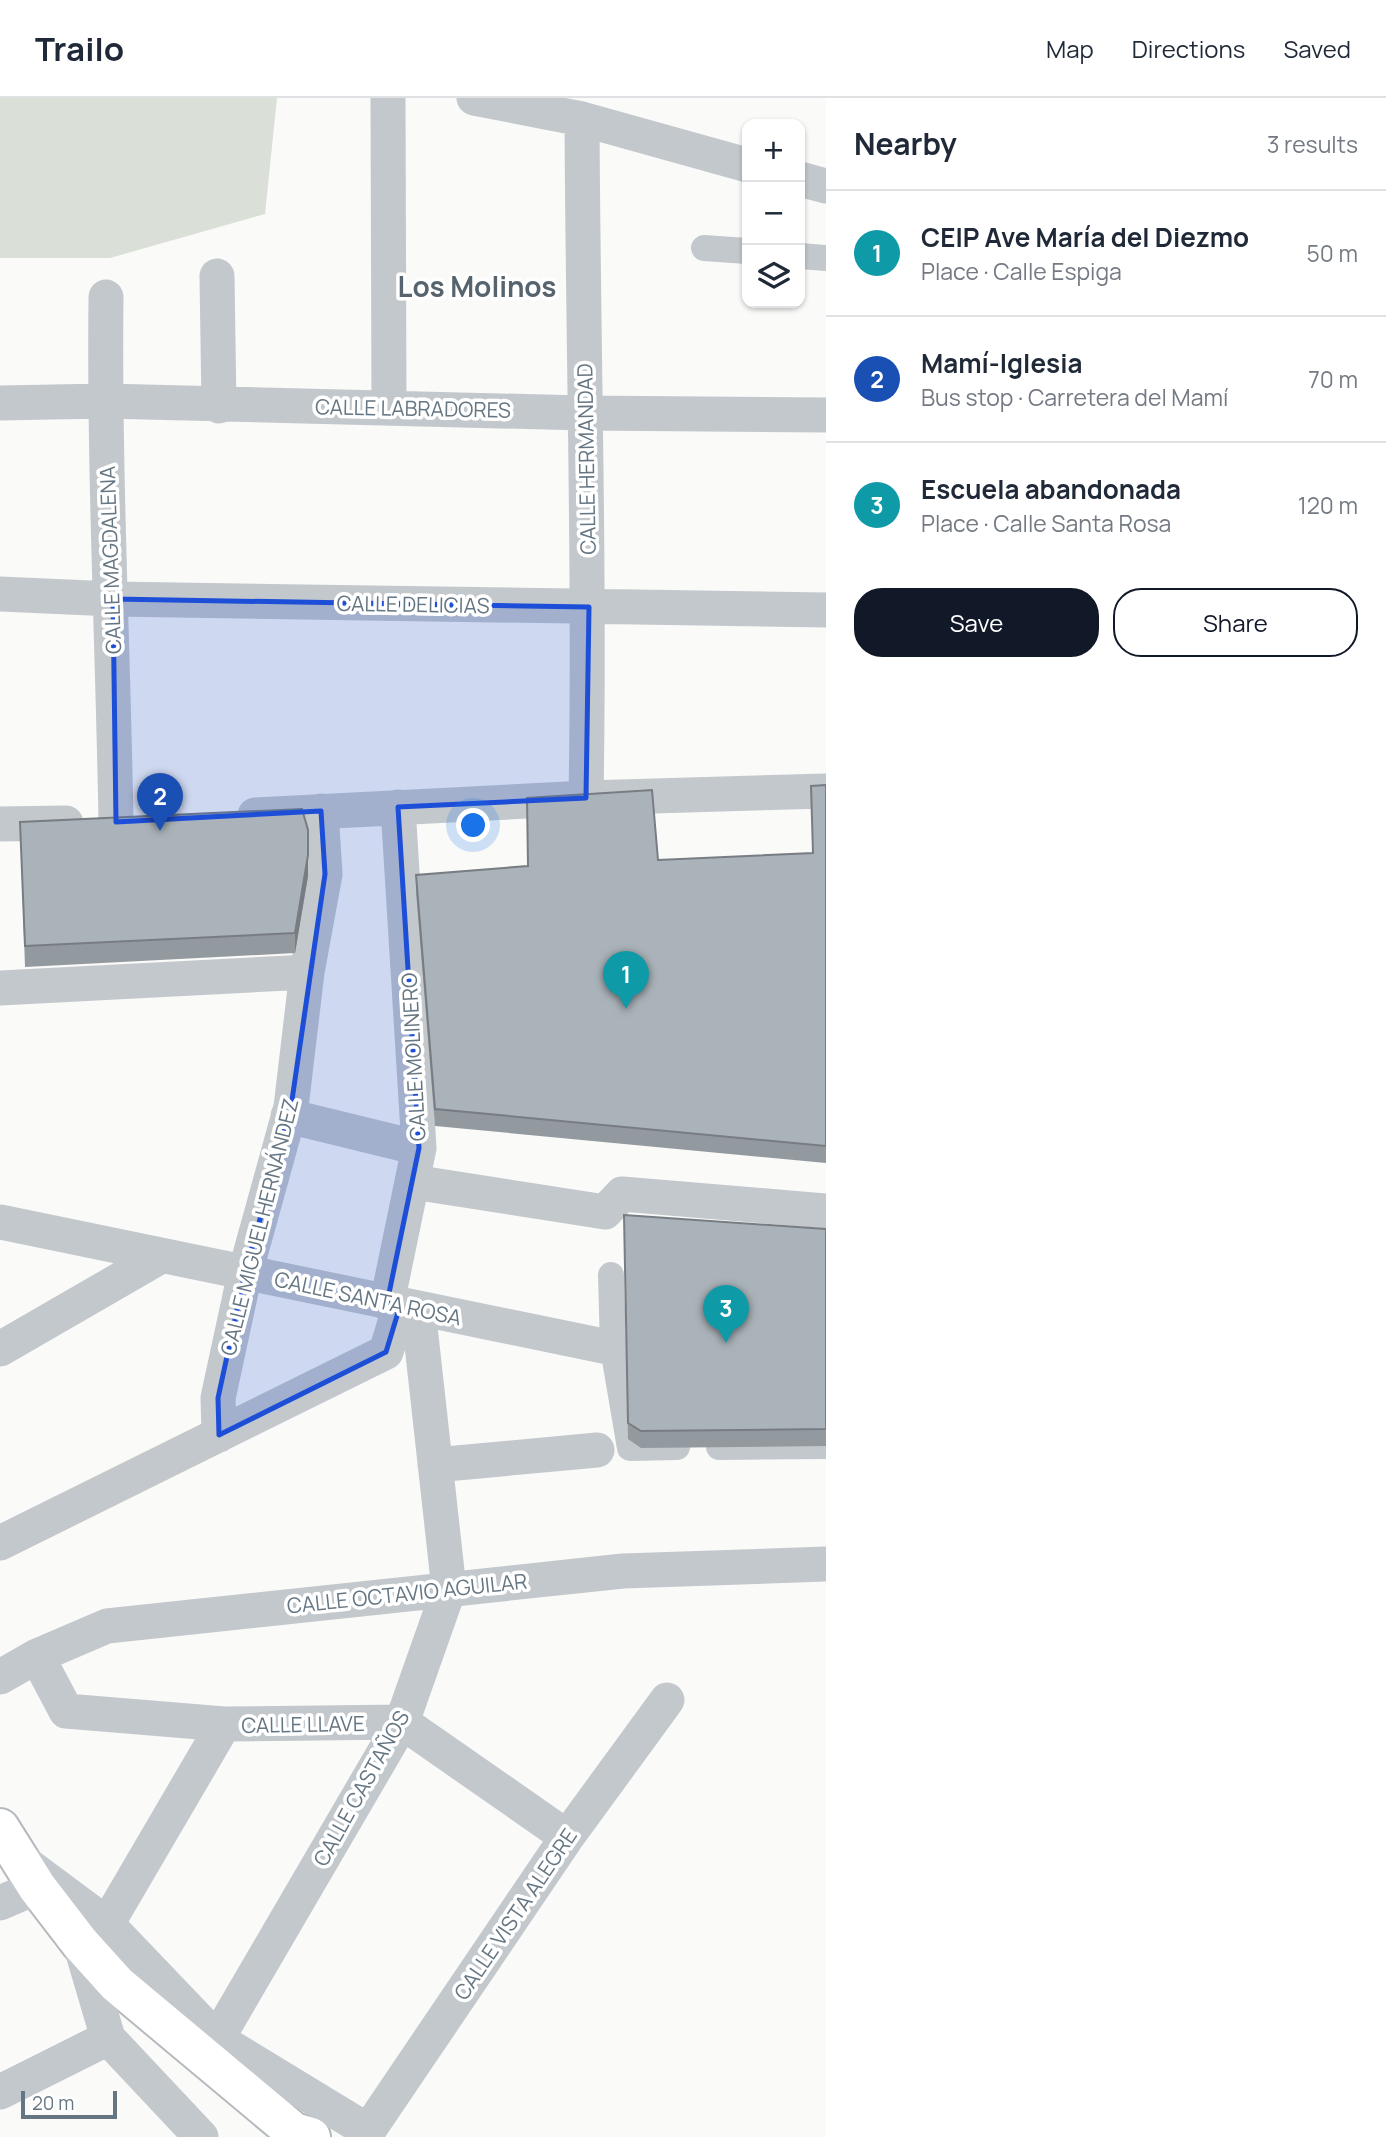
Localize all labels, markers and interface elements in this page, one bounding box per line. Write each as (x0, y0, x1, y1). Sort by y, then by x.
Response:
text: Trailo (35, 26, 124, 71)
text: Map (1046, 32, 1094, 65)
text: Directions (1132, 32, 1245, 65)
text: Saved (1283, 32, 1351, 65)
map controls (742, 119, 805, 308)
button: + (742, 119, 805, 182)
text: Nearby (854, 123, 957, 164)
text: 3 results (1267, 128, 1358, 160)
button: − (742, 182, 805, 245)
text: CEIP Ave María del Diezmo (921, 219, 1249, 255)
text: 1 (872, 237, 882, 269)
text: 50 m (1307, 237, 1358, 269)
button: layers (742, 245, 805, 308)
text: Place · Calle Espiga (921, 255, 1122, 287)
district label: Los Molinos (397, 267, 557, 305)
text: Mamí-Iglesia (921, 345, 1082, 381)
street label: CALLE HERMANDAD (570, 363, 602, 555)
text: 2 (870, 363, 884, 395)
text: 70 m (1308, 363, 1358, 395)
text: Bus stop · Carretera del Mamí (921, 381, 1228, 413)
street label: CALLE LABRADORES (315, 392, 511, 424)
street label: CALLE MAGDALENA (93, 465, 127, 655)
text: Escuela abandonada (921, 471, 1181, 507)
text: 3 (870, 489, 884, 521)
text: 120 m (1298, 489, 1358, 521)
text: Place · Calle Santa Rosa (921, 507, 1171, 539)
button: Save (854, 588, 1099, 657)
button: Share (1113, 588, 1358, 657)
street label: CALLE DELICIAS (336, 589, 490, 619)
pin: 2 (137, 773, 183, 831)
your location (456, 808, 490, 842)
pin: 1 (603, 951, 649, 1009)
street label: CALLE MOLINERO (395, 972, 431, 1142)
street label: CALLE MIGUEL HERNÁNDEZ (213, 1095, 305, 1359)
street label: CALLE SANTA ROSA (272, 1265, 464, 1331)
pin: 3 (703, 1285, 749, 1343)
street label: CALLE OCTAVIO AGUILAR (286, 1566, 528, 1620)
street label: CALLE CASTAÑOS (307, 1705, 415, 1871)
street label: CALLE LLAVE (241, 1709, 365, 1739)
street label: CALLE VISTA ALEGRE (447, 1823, 583, 2005)
scale bar (21, 2088, 117, 2120)
text: 20 m (32, 2090, 74, 2116)

